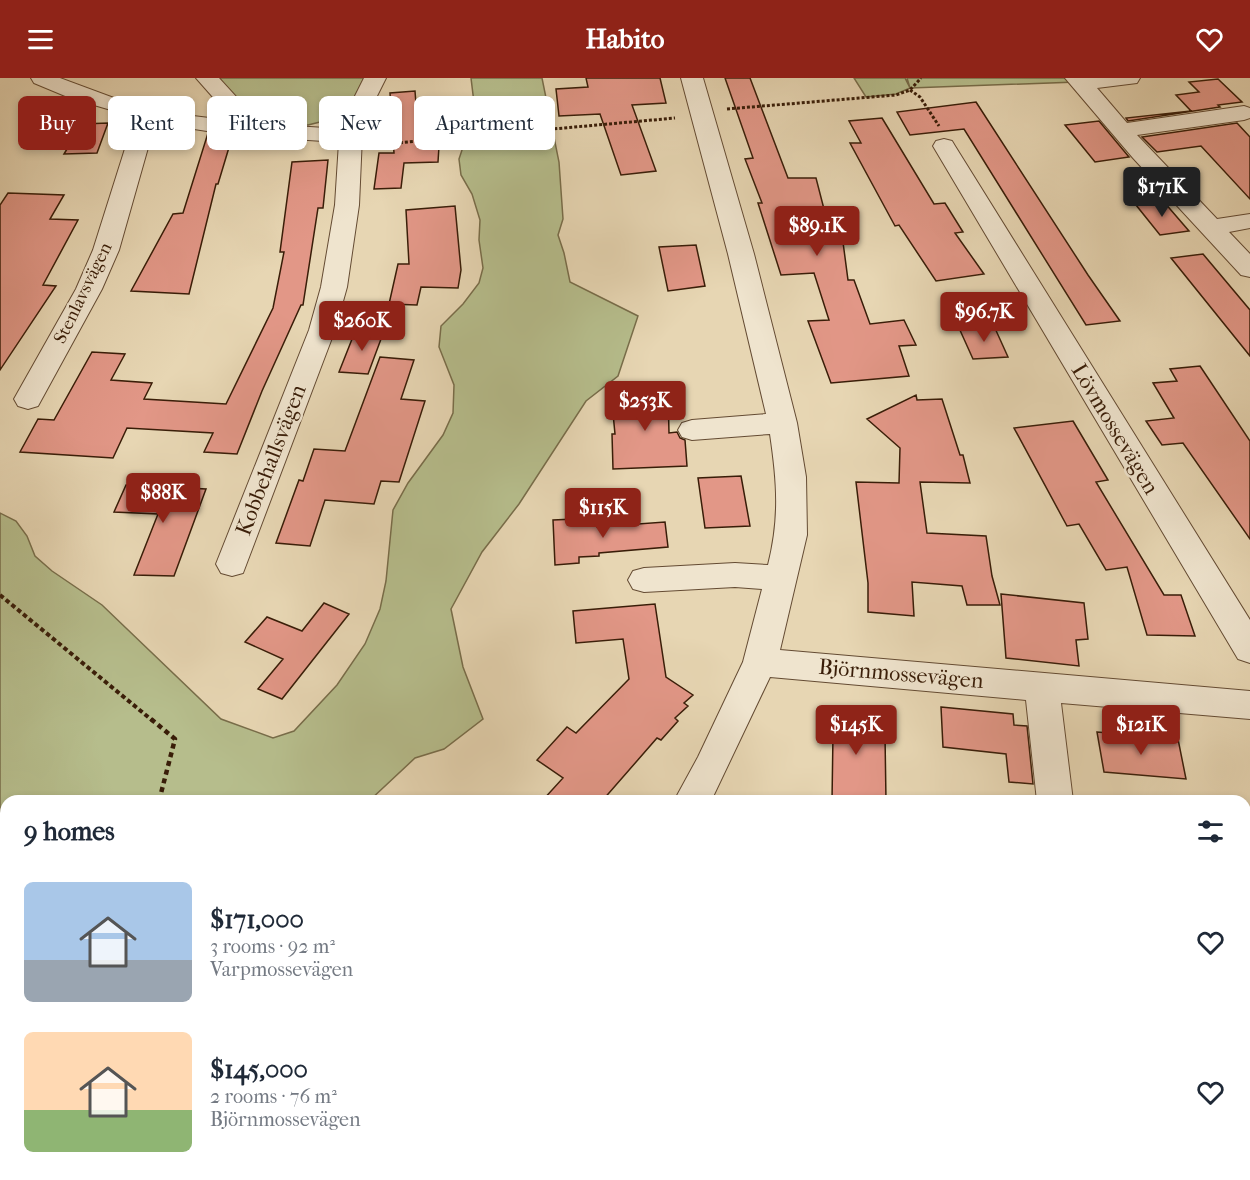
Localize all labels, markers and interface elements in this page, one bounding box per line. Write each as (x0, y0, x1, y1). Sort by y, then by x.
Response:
icon: menu (24, 23, 57, 56)
text: Habito (586, 23, 664, 55)
icon: heart (1193, 23, 1226, 56)
chip: Buy (18, 96, 96, 150)
chip: Rent (108, 96, 195, 150)
chip: Filters (207, 96, 307, 150)
chip: New (319, 96, 402, 150)
chip: Apartment (414, 96, 555, 150)
pin: $171K (1120, 167, 1204, 218)
text: $171K (1137, 175, 1187, 198)
pin: $89.1K (768, 206, 866, 257)
text: $89.1K (788, 214, 846, 237)
street label: Stenlavsvägen (49, 239, 117, 347)
pin: $96.7K (935, 292, 1033, 343)
text: $96.7K (954, 300, 1014, 323)
pin: $260K (320, 301, 404, 352)
text: $260K (333, 309, 391, 332)
street label: Lövmossevägen (1066, 359, 1164, 499)
street label: Kobbehallsvägen (230, 381, 312, 539)
pin: $253K (603, 381, 687, 432)
text: $253K (619, 389, 671, 412)
pin: $88K (127, 473, 199, 524)
text: $88K (140, 481, 186, 504)
pin: $115K (561, 488, 645, 539)
text: $115K (579, 496, 627, 519)
street label: Björnmossevägen (817, 654, 985, 694)
pin: $145K (814, 705, 898, 756)
pin: $121K (1099, 705, 1183, 756)
text: $145K (830, 713, 882, 736)
text: $121K (1116, 713, 1166, 736)
icon: filters (1194, 815, 1227, 848)
text: 9 homes (24, 816, 115, 847)
text: $171,000 (210, 904, 304, 935)
icon: home (72, 906, 144, 978)
icon: heart (1194, 926, 1227, 959)
text: 3 rooms · 92 m² (210, 935, 335, 958)
text: Varpmossevägen (210, 958, 353, 981)
text: $145,000 (210, 1054, 308, 1085)
icon: home (72, 1056, 144, 1128)
icon: heart (1194, 1076, 1227, 1109)
text: 2 rooms · 76 m² (210, 1085, 337, 1108)
text: Björnmossevägen (210, 1108, 361, 1131)

